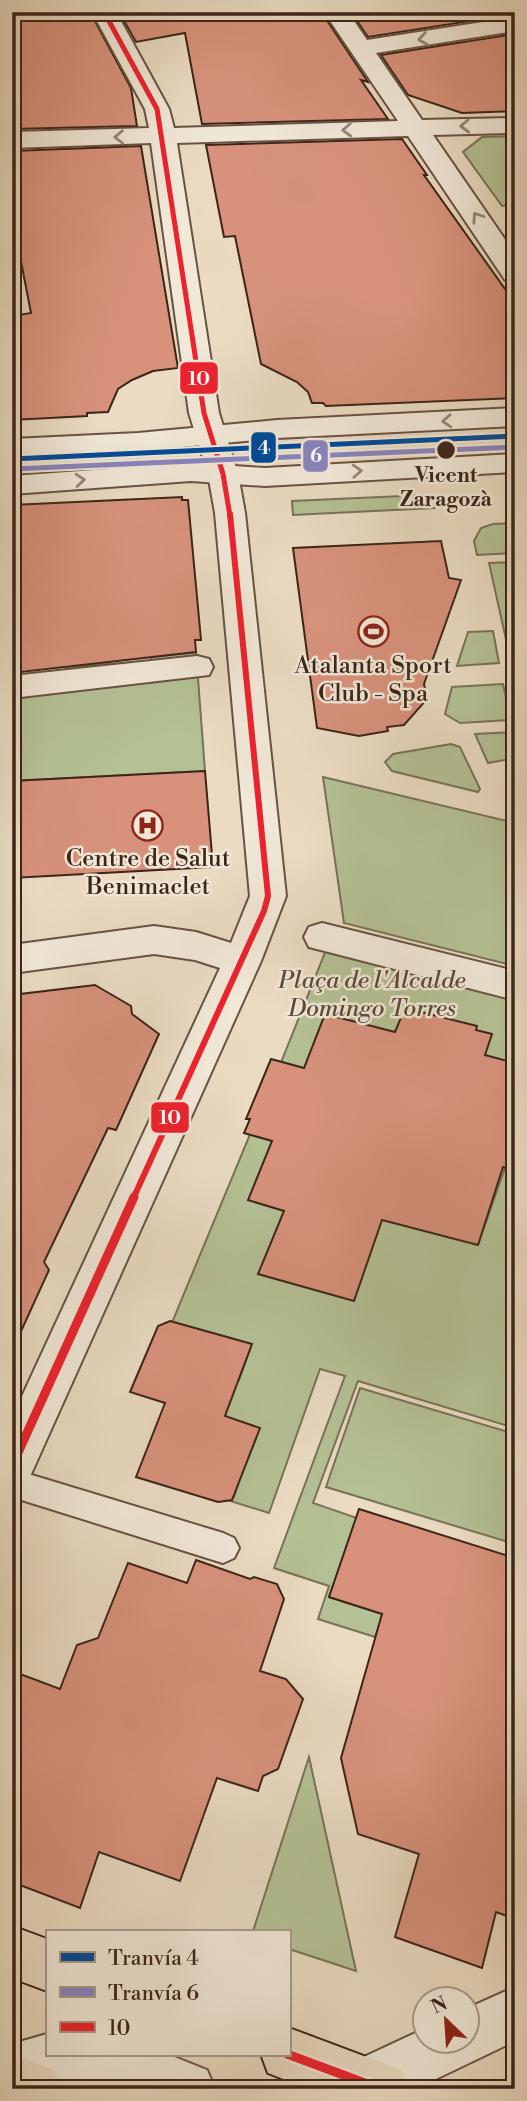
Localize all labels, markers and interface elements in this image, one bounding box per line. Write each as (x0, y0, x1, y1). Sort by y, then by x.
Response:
one-way arrow (417, 31, 429, 46)
one-way arrow (459, 119, 470, 134)
one-way arrow (341, 122, 352, 138)
one-way arrow (114, 130, 125, 145)
one-way arrow (472, 212, 485, 225)
line badge: 10 (179, 361, 219, 395)
text: 10 (188, 367, 210, 391)
one-way arrow (441, 413, 452, 428)
line badge: 4 (250, 431, 277, 464)
text: 4 (258, 436, 271, 460)
line badge: 6 (302, 439, 329, 473)
marker: Vicent Zaragozà (435, 439, 457, 461)
text: 6 (310, 444, 322, 468)
place label: Vicent Zaragozà (400, 463, 493, 513)
one-way arrow (352, 464, 363, 479)
one-way arrow (75, 473, 86, 488)
sports icon: Atalanta Sport Club - Spa (356, 615, 390, 649)
place label: Atalanta Sport Club - Spa (293, 651, 452, 709)
hospital icon: Centre de Salut Benimaclet (131, 808, 165, 842)
place label: Centre de Salut Benimaclet (66, 844, 231, 902)
park label: Plaça de l'Alcalde Domingo Torres (277, 966, 466, 1024)
line badge: 10 (150, 1101, 190, 1134)
text: 10 (159, 1106, 181, 1130)
legend (46, 1930, 290, 2056)
text: Tranvía 4 (108, 1946, 199, 1972)
text: Tranvía 6 (108, 1981, 199, 2007)
north arrow (412, 1986, 482, 2056)
text: N (427, 1991, 451, 2020)
text: 10 (108, 2016, 130, 2042)

